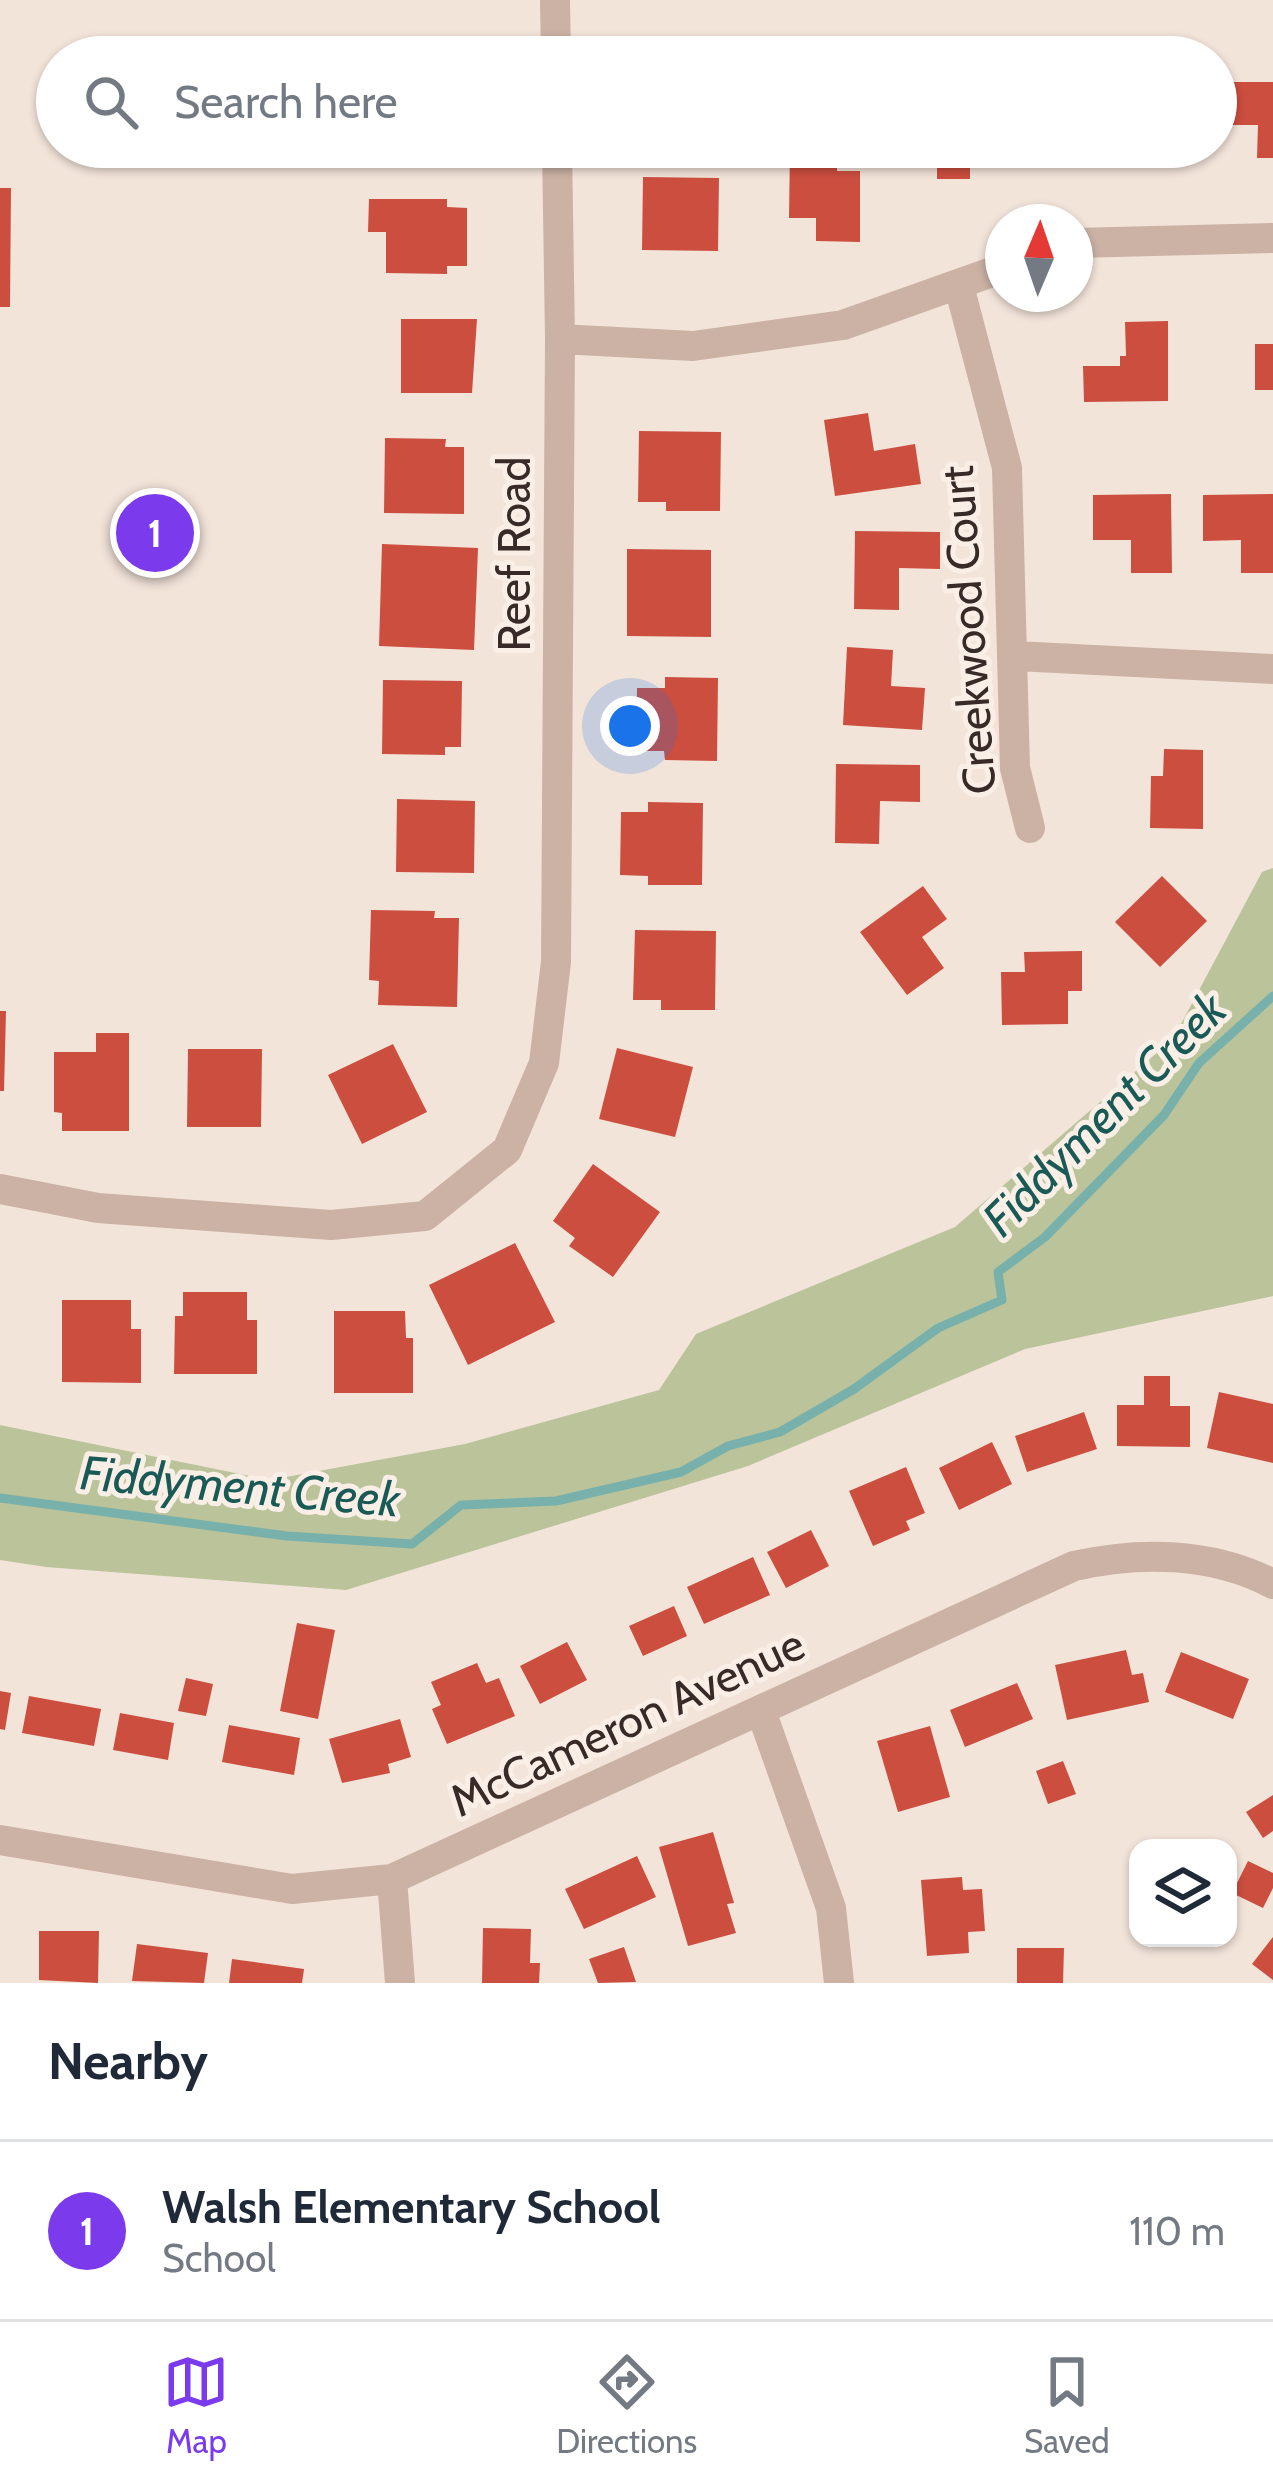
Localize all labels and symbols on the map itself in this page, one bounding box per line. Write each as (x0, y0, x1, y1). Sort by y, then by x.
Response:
north arrow (985, 204, 1093, 312)
street label: Reef Road (487, 457, 541, 652)
street label: Creekwood Court (930, 464, 1006, 796)
pin: 1 (116, 488, 194, 578)
your location (600, 696, 660, 756)
water label: Fiddyment Creek (970, 979, 1239, 1248)
water label: Fiddyment Creek (78, 1443, 404, 1529)
street label: McCameron Avenue (442, 1616, 812, 1828)

